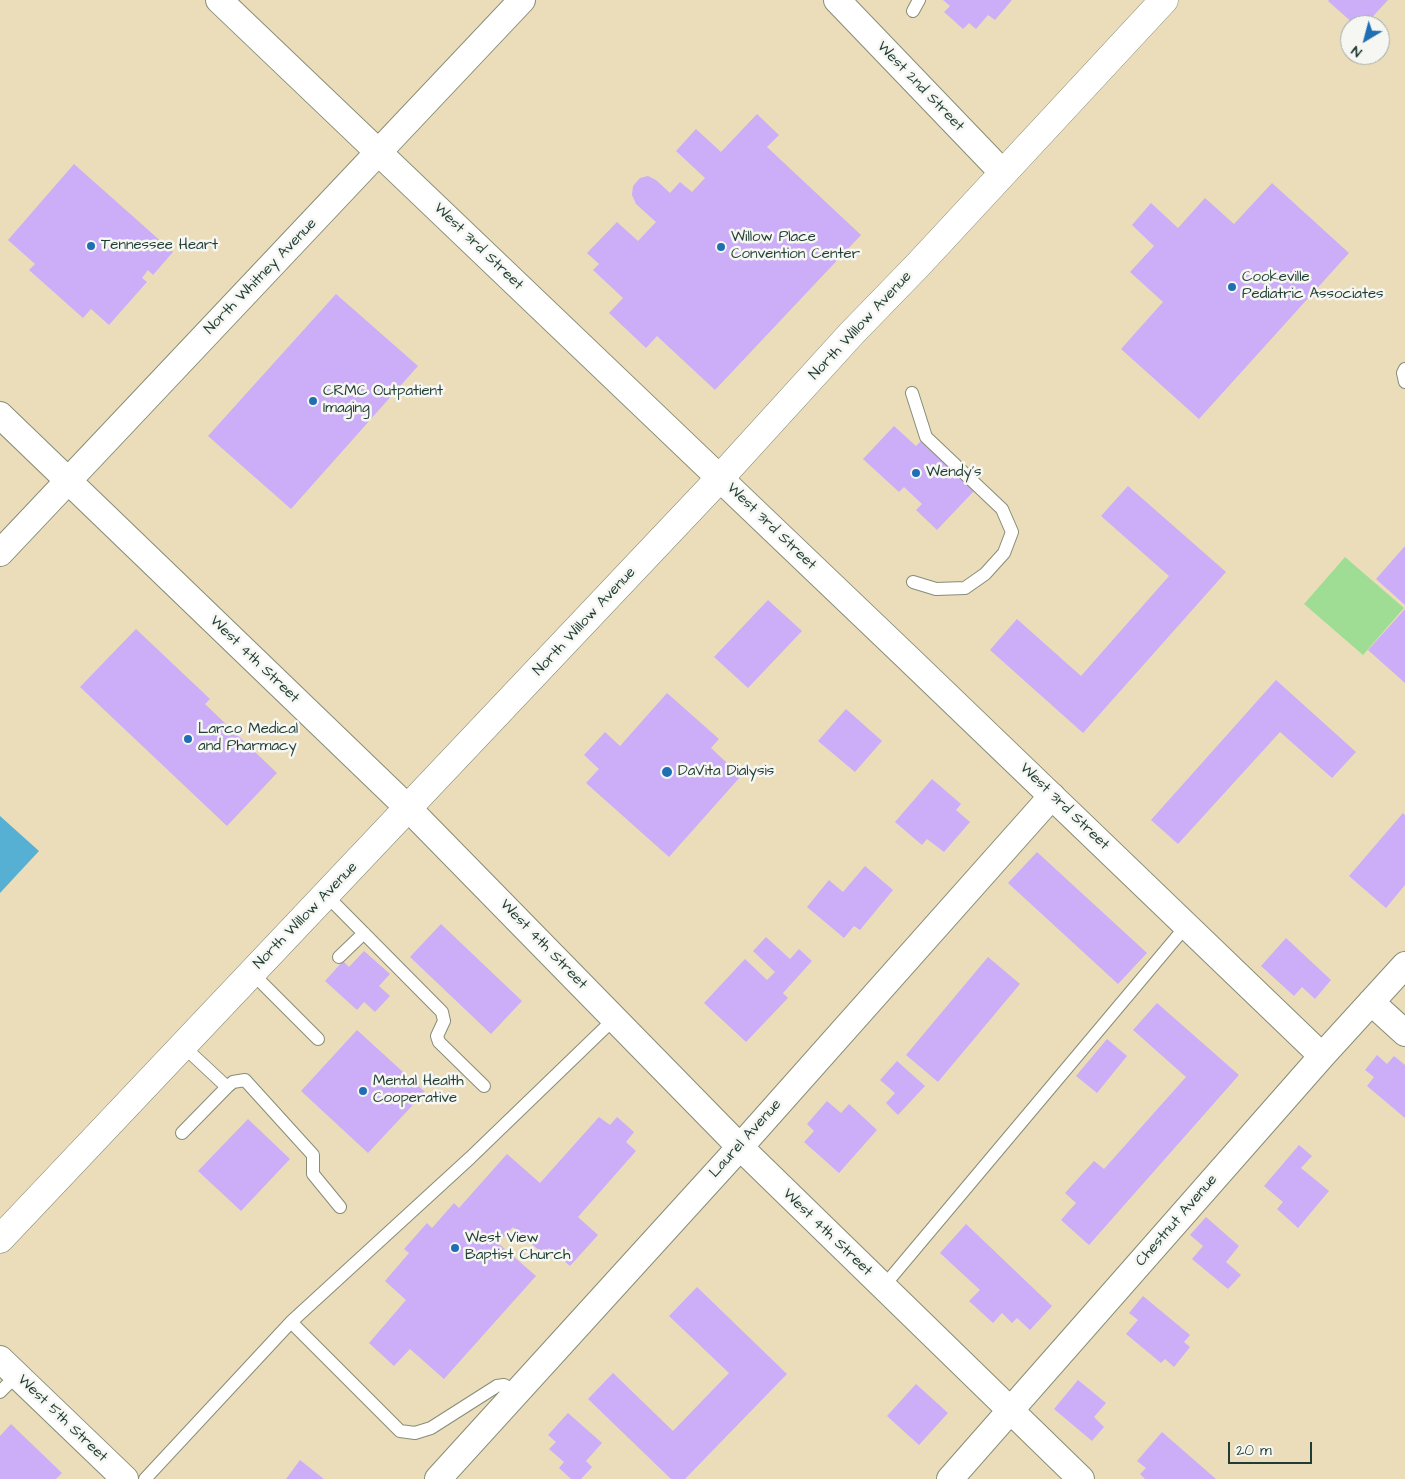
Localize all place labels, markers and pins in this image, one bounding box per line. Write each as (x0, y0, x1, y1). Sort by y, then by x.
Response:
place label: Willow Place Convention Center (731, 229, 860, 264)
place label: Tennessee Heart (101, 237, 218, 255)
marker: Tennessee Heart (85, 240, 97, 252)
marker: Willow Place Convention Center (715, 241, 727, 253)
place label: Cookeville Pediatric Associates (1242, 269, 1384, 304)
marker: Cookeville Pediatric Associates (1226, 281, 1238, 293)
place label: CRMC Outpatient Imaging (323, 383, 443, 418)
marker: CRMC Outpatient Imaging (307, 395, 319, 407)
place label: Wendy's (926, 464, 982, 482)
marker: Wendy's (910, 467, 922, 479)
place label: Larco Medical and Pharmacy (198, 721, 298, 756)
marker: Larco Medical and Pharmacy (182, 733, 194, 745)
place label: DaVita Dialysis (678, 763, 774, 781)
marker: DaVita Dialysis (660, 765, 674, 779)
place label: Mental Health Cooperative (373, 1073, 464, 1108)
marker: Mental Health Cooperative (357, 1085, 369, 1097)
place label: West View Baptist Church (465, 1230, 570, 1265)
marker: West View Baptist Church (449, 1242, 461, 1254)

